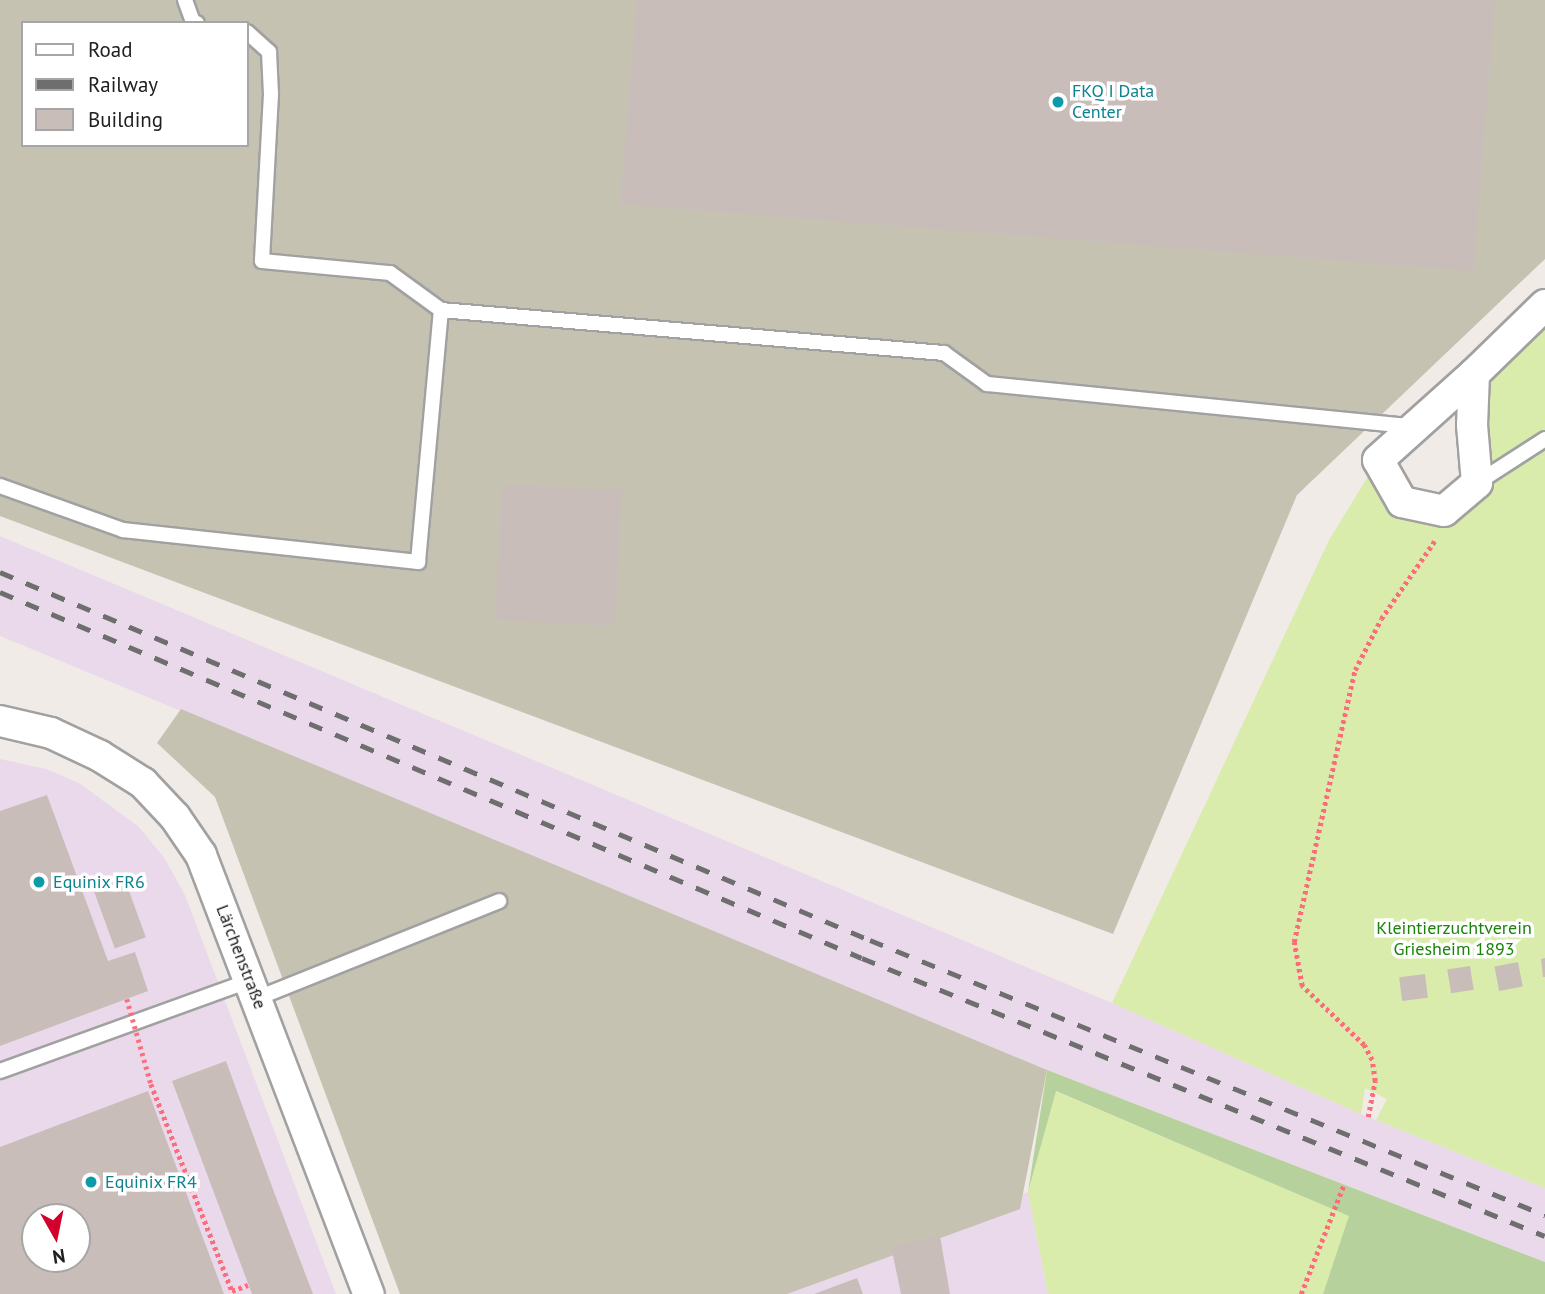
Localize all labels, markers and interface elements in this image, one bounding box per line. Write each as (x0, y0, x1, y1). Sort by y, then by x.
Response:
legend (21, 21, 248, 147)
text: Road (88, 36, 132, 63)
text: Railway (88, 71, 158, 98)
place label: FKQ I Data Center (1072, 81, 1154, 124)
marker: FKQ I Data Center (1050, 94, 1066, 110)
text: Building (88, 106, 163, 133)
place label: Equinix FR6 (53, 871, 145, 893)
marker: Equinix FR6 (31, 874, 47, 890)
street label: Lärchenstraße (211, 902, 271, 1012)
park label: Kleintierzuchtverein Griesheim 1893 (1376, 918, 1532, 960)
place label: Equinix FR4 (105, 1171, 197, 1193)
marker: Equinix FR4 (83, 1174, 99, 1190)
north arrow (21, 1203, 91, 1273)
text: N (51, 1244, 67, 1270)

